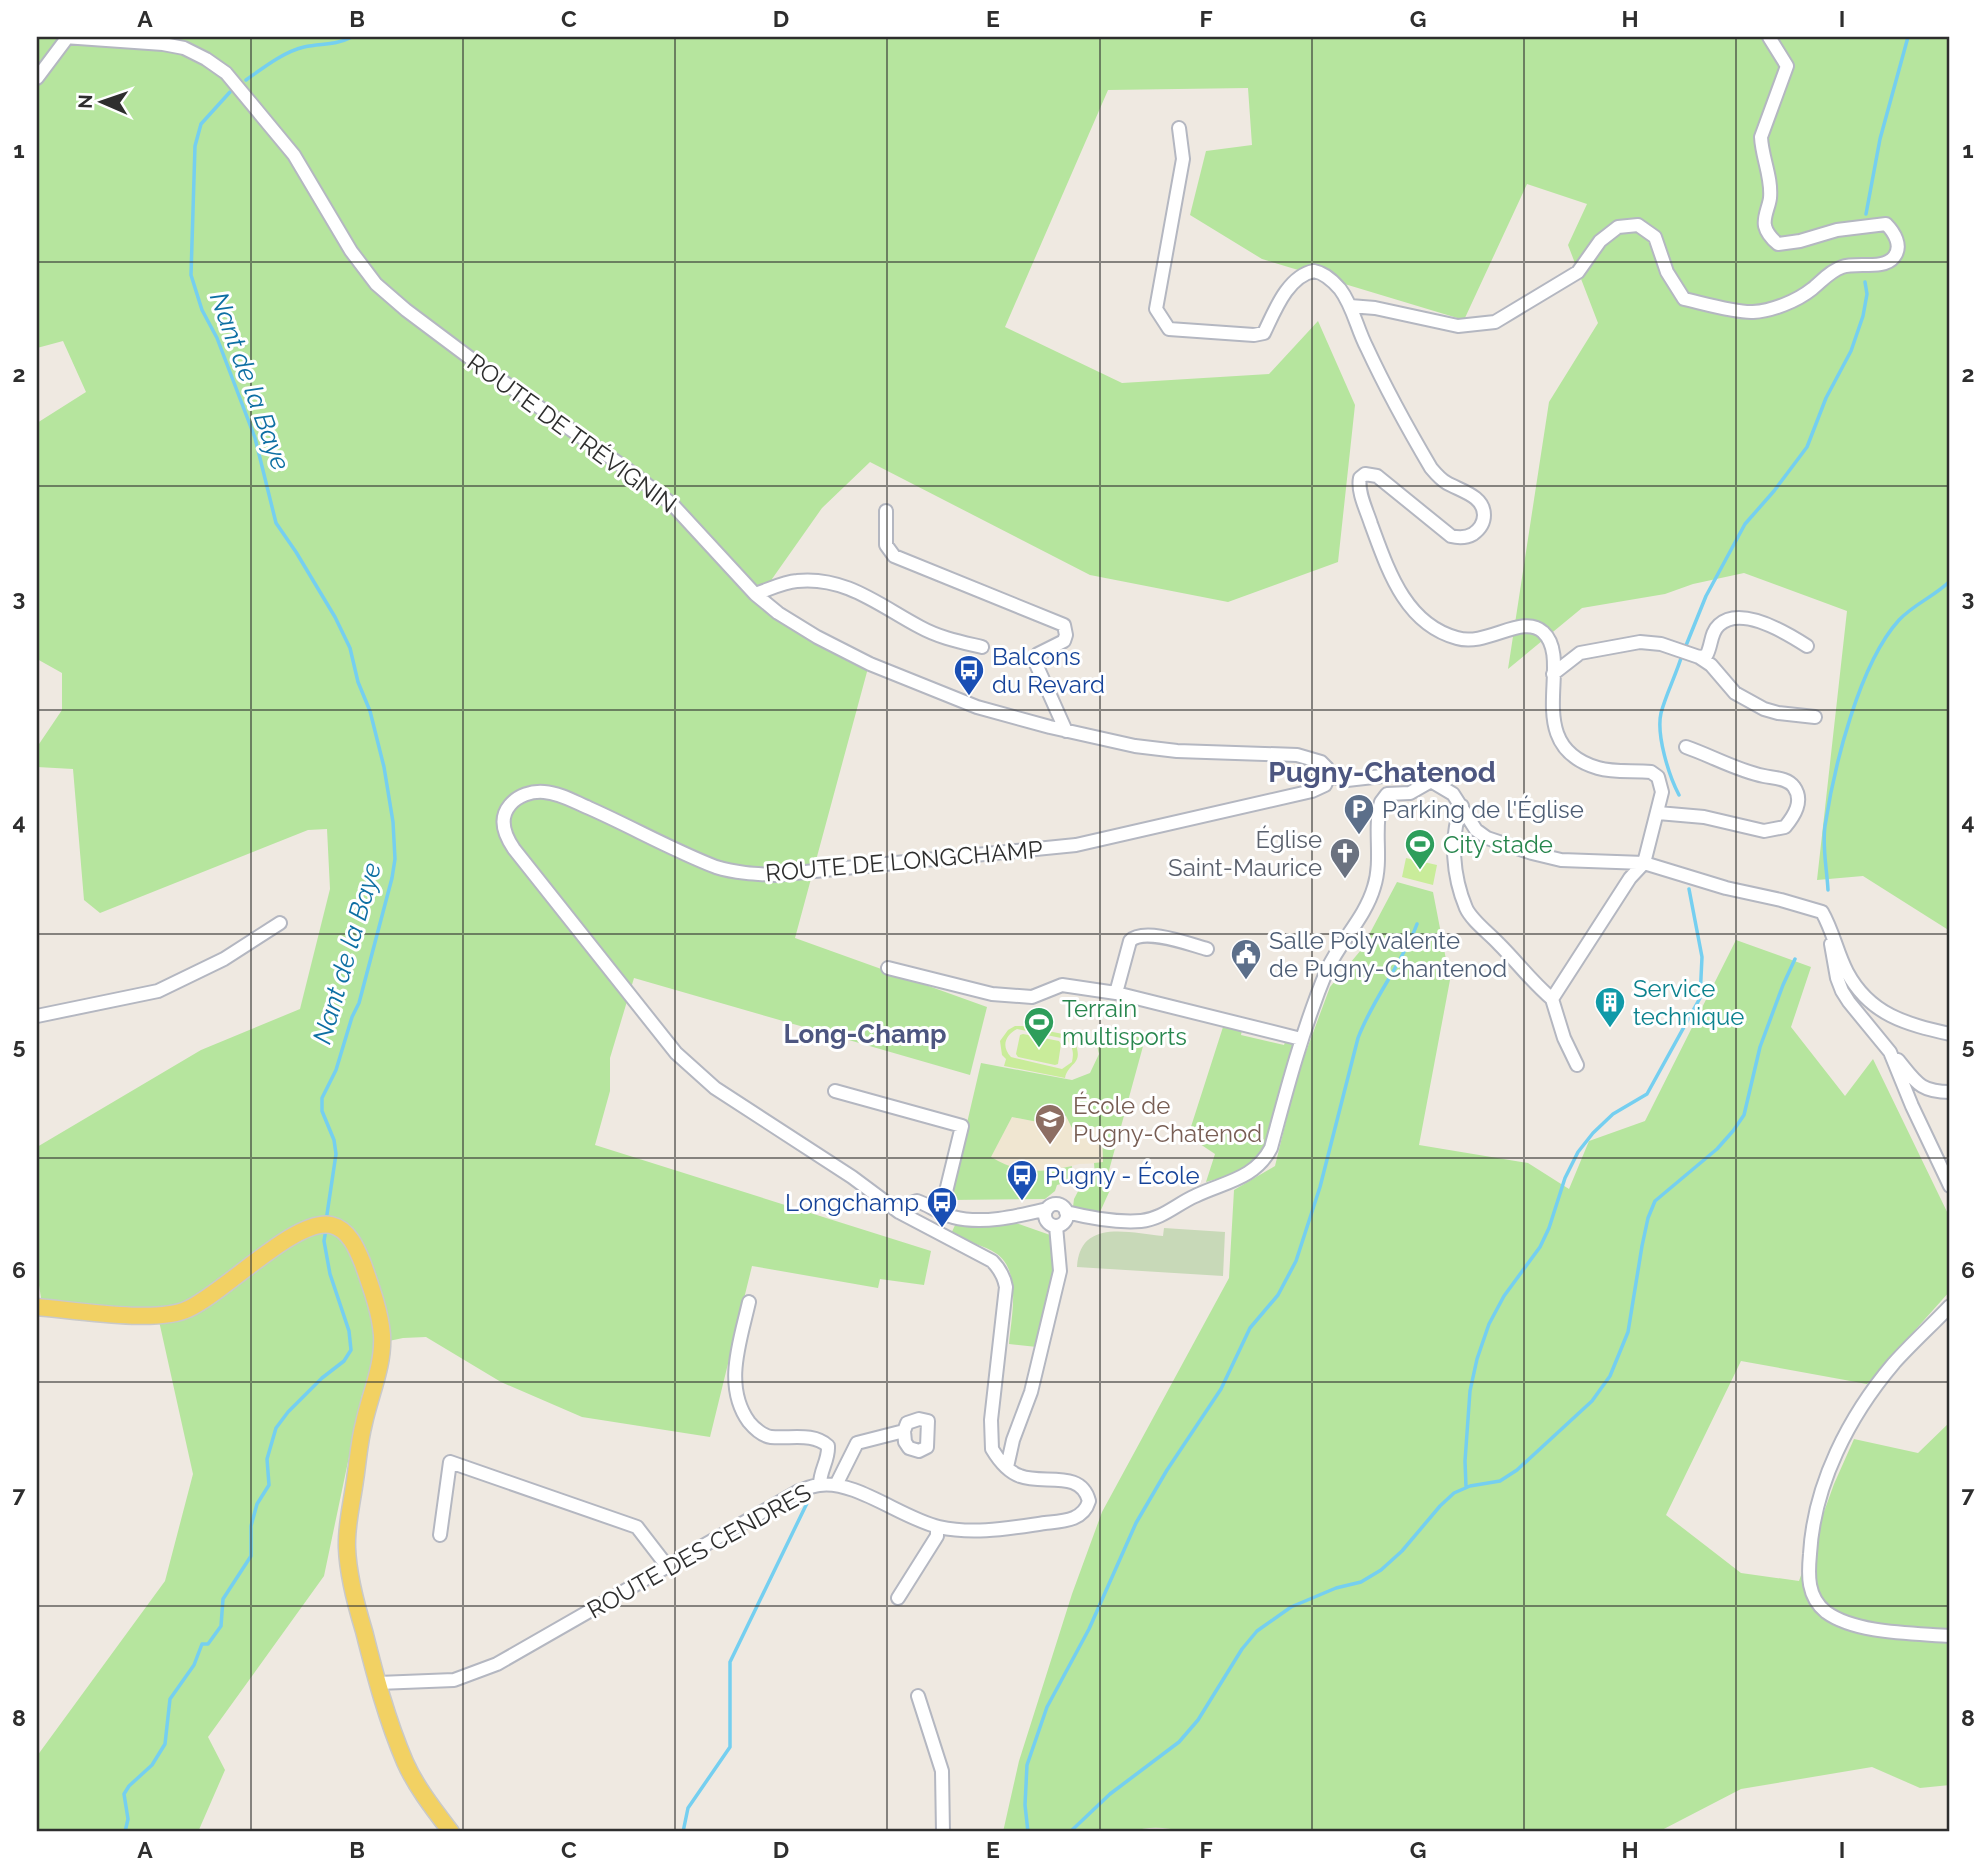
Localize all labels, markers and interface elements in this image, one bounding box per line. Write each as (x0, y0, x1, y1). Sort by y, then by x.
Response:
text: A (137, 5, 153, 32)
text: B (349, 5, 365, 32)
text: C (561, 5, 577, 32)
text: D (773, 5, 789, 32)
text: E (986, 5, 1000, 32)
text: F (1199, 5, 1213, 32)
text: G (1410, 5, 1426, 32)
text: H (1621, 5, 1639, 32)
text: I (1839, 5, 1845, 32)
north arrow (66, 66, 136, 136)
text: N (74, 94, 96, 109)
text: 1 (13, 136, 25, 163)
text: 1 (1962, 136, 1974, 163)
water label: Nant de la Baye (204, 288, 296, 474)
street label: ROUTE DE TRÉVIGNIN (462, 347, 682, 519)
text: 2 (13, 360, 25, 387)
text: 2 (1962, 360, 1974, 387)
text: 3 (13, 584, 25, 611)
text: 3 (1962, 584, 1974, 611)
place label: Balcons du Revard (992, 642, 1105, 699)
bus stop icon: Balcons du Revard (952, 653, 986, 697)
district label: Pugny-Chatenod (1268, 756, 1496, 789)
parking icon: Parking de l'Église (1342, 792, 1376, 836)
place label: Parking de l'Église (1382, 795, 1584, 824)
text: 4 (12, 808, 26, 835)
text: 4 (1961, 808, 1975, 835)
place label: Église Saint-Maurice (1168, 825, 1322, 882)
sports icon: City stade (1403, 827, 1437, 871)
place label: City stade (1443, 830, 1553, 859)
street label: ROUTE DE LONGCHAMP (764, 834, 1044, 888)
church icon: Église Saint-Maurice (1328, 836, 1362, 880)
water label: Nant de la Baye (307, 859, 387, 1047)
place label: Salle Polyvalente de Pugny-Chantenod (1269, 926, 1507, 983)
public building icon: Salle Polyvalente de Pugny-Chantenod (1229, 937, 1263, 981)
place label: Service technique (1633, 974, 1744, 1031)
building icon: Service technique (1593, 985, 1627, 1029)
place label: Terrain multisports (1062, 994, 1187, 1051)
sports icon: Terrain multisports (1022, 1005, 1056, 1049)
district label: Long-Champ (783, 1019, 947, 1049)
text: 5 (13, 1032, 26, 1059)
text: 5 (1962, 1032, 1975, 1059)
place label: École de Pugny-Chatenod (1073, 1091, 1262, 1148)
school or university icon: École de Pugny-Chatenod (1033, 1102, 1067, 1146)
bus stop icon: Pugny - École (1005, 1158, 1039, 1202)
place label: Pugny - École (1045, 1161, 1200, 1190)
bus stop icon: Longchamp (925, 1185, 959, 1229)
place label: Longchamp (785, 1188, 919, 1217)
text: 6 (12, 1256, 26, 1283)
text: 6 (1961, 1256, 1975, 1283)
street label: ROUTE DES CENDRES (582, 1477, 816, 1625)
text: 7 (13, 1480, 26, 1507)
text: 7 (1962, 1480, 1975, 1507)
text: 8 (12, 1704, 26, 1731)
text: 8 (1961, 1704, 1975, 1731)
text: A (137, 1836, 153, 1863)
text: B (349, 1836, 365, 1863)
text: C (561, 1836, 577, 1863)
text: D (773, 1836, 789, 1863)
text: E (986, 1836, 1000, 1863)
text: F (1199, 1836, 1213, 1863)
text: G (1410, 1836, 1426, 1863)
text: H (1621, 1836, 1639, 1863)
text: I (1839, 1836, 1845, 1863)

